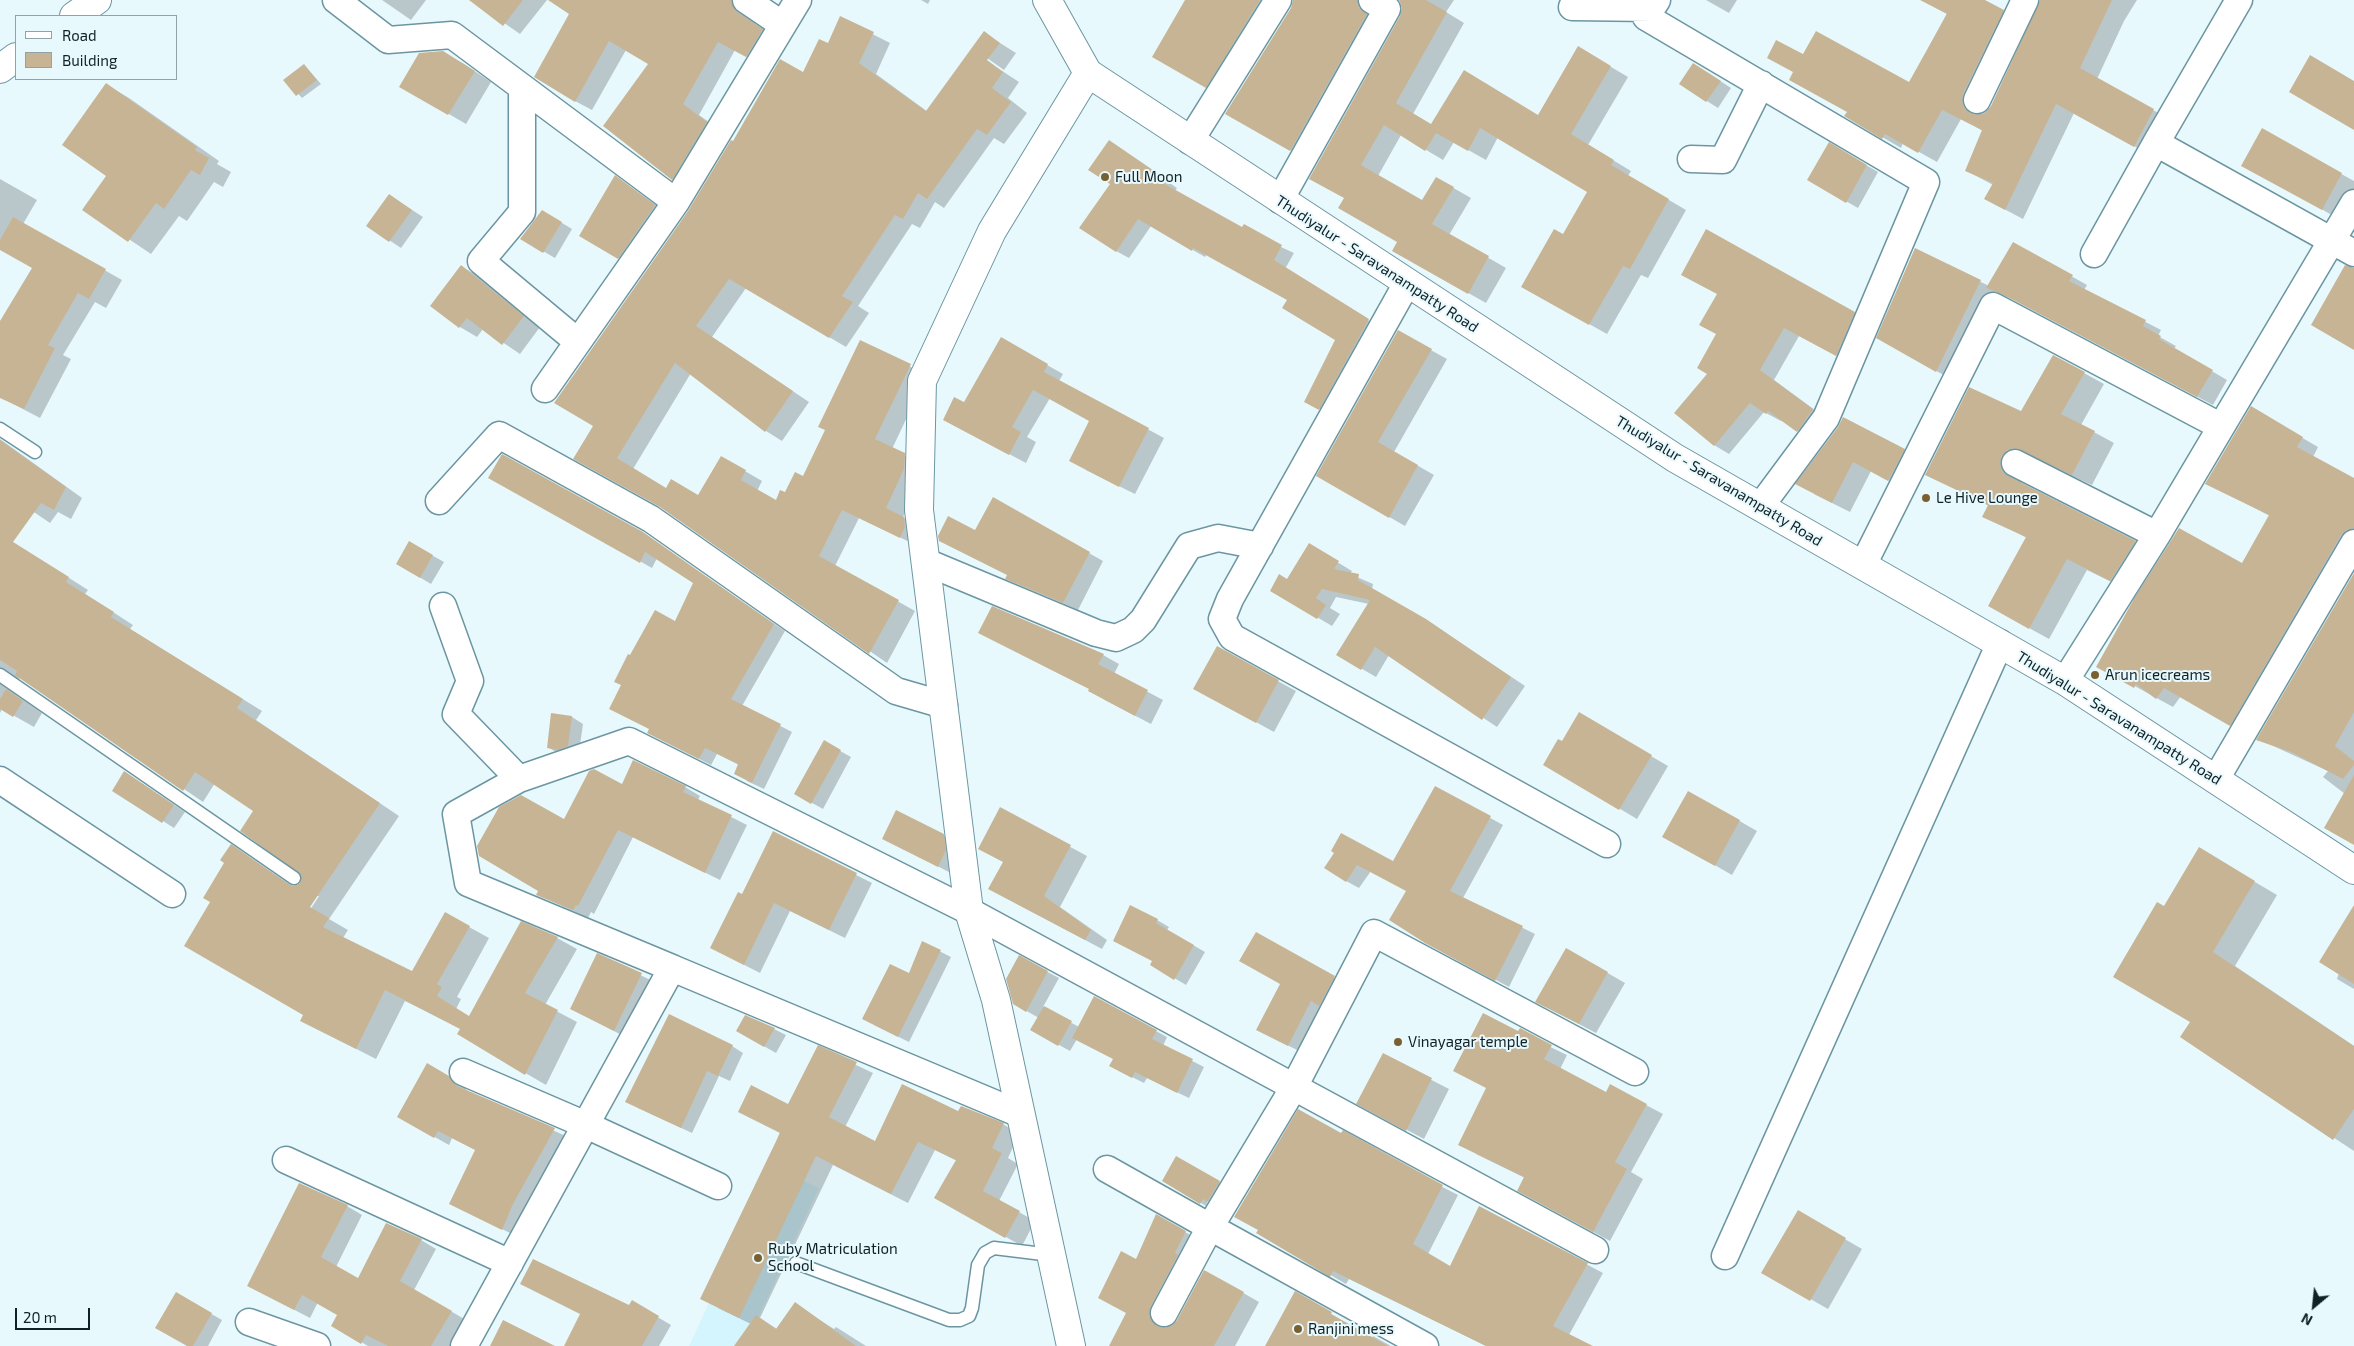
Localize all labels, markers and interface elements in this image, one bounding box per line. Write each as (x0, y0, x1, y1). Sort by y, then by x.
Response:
legend (15, 15, 178, 80)
text: Road (62, 26, 97, 44)
text: Building (62, 51, 117, 69)
place label: Full Moon (1115, 168, 1183, 186)
marker: Full Moon (1099, 171, 1111, 183)
street label: Thudiyalur - Saravanampatty Road (1272, 192, 1482, 336)
street label: Thudiyalur - Saravanampatty Road (1612, 412, 1826, 550)
place label: Le Hive Lounge (1936, 489, 2038, 507)
marker: Le Hive Lounge (1920, 492, 1932, 504)
street label: Thudiyalur - Saravanampatty Road (2013, 647, 2225, 789)
place label: Arun icecreams (2105, 666, 2210, 684)
marker: Arun icecreams (2089, 669, 2101, 681)
place label: Vinayagar temple (1408, 1033, 1528, 1051)
marker: Vinayagar temple (1392, 1036, 1404, 1048)
place label: Ruby Matriculation School (768, 1240, 898, 1275)
marker: Ruby Matriculation School (752, 1252, 764, 1264)
north arrow (2289, 1281, 2339, 1331)
scale bar (18, 1298, 92, 1330)
text: 20 m (23, 1308, 57, 1326)
text: N (2298, 1310, 2315, 1330)
place label: Ranjini mess (1308, 1320, 1394, 1338)
marker: Ranjini mess (1292, 1323, 1304, 1335)

